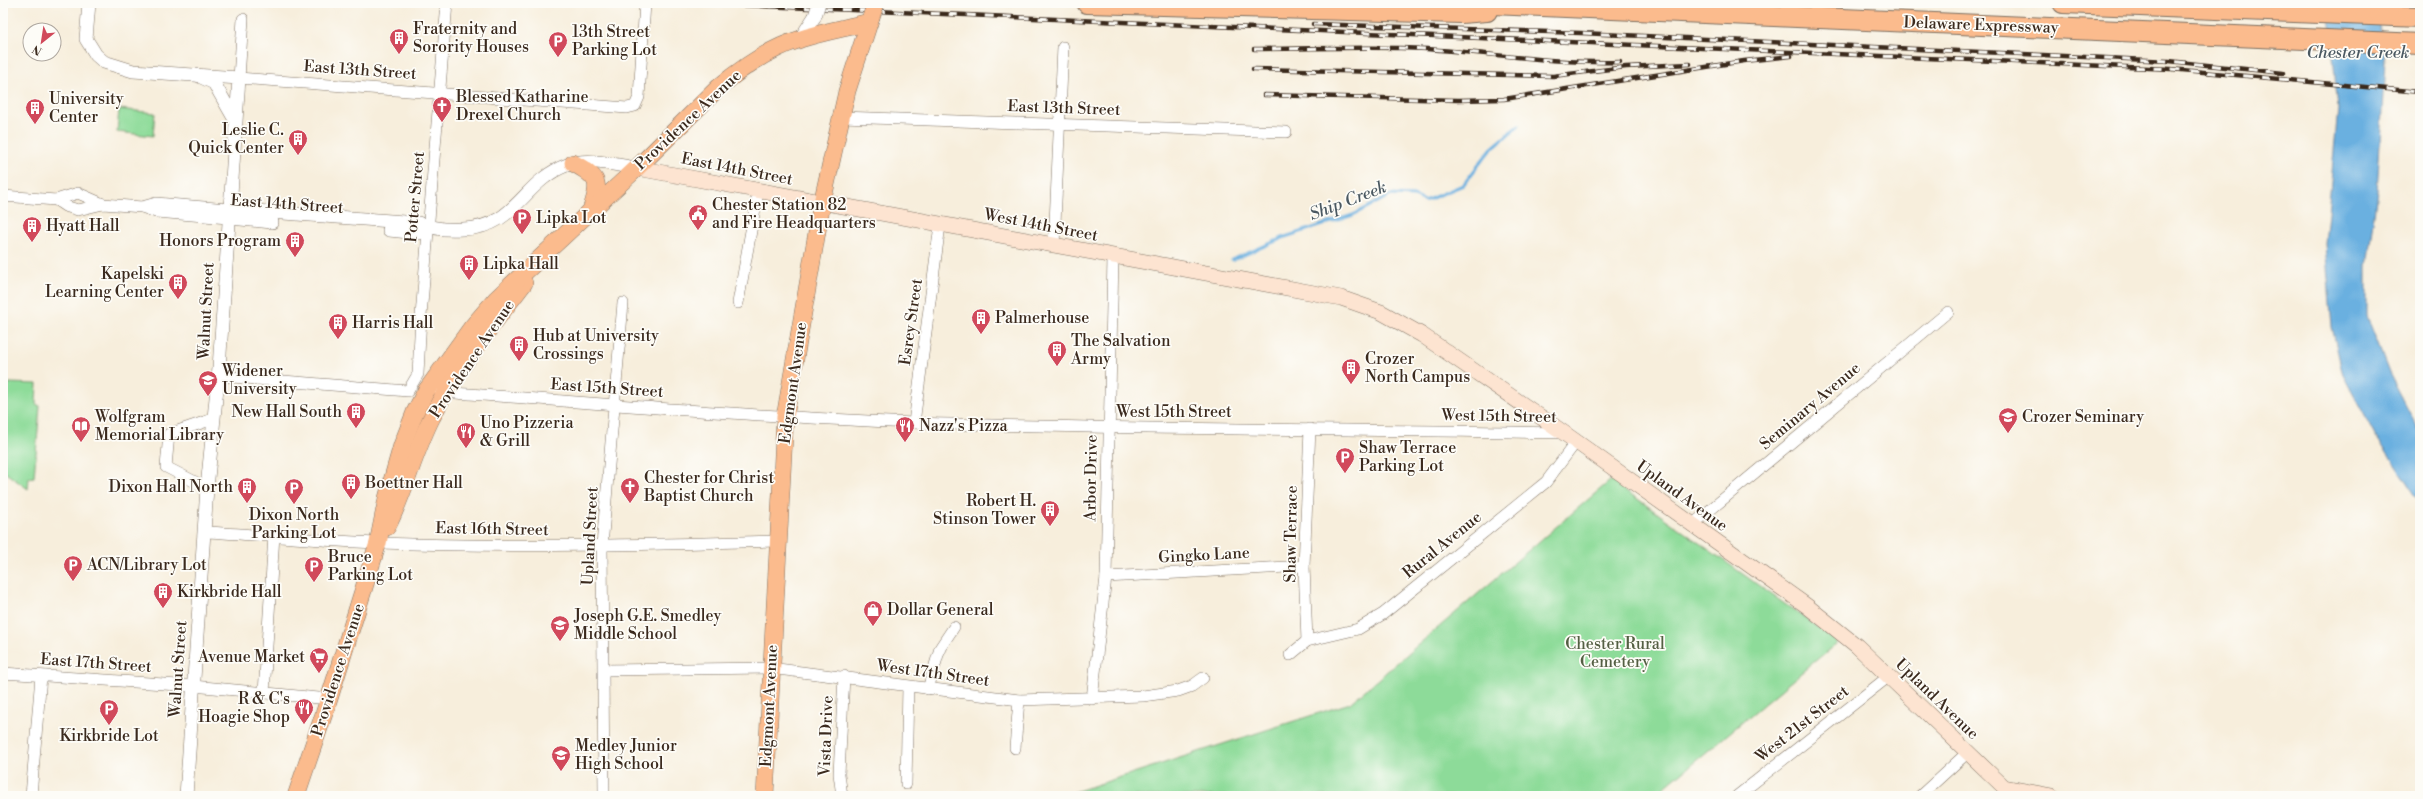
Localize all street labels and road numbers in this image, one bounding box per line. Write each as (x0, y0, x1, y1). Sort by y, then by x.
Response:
street label: Delaware Expressway (1903, 12, 2059, 38)
street label: East 13th Street (303, 56, 417, 84)
street label: Providence Avenue (631, 65, 745, 175)
street label: East 13th Street (1007, 96, 1121, 120)
street label: East 14th Street (680, 148, 795, 190)
street label: Potter Street (401, 150, 429, 244)
street label: East 14th Street (230, 190, 344, 218)
street label: West 14th Street (981, 204, 1100, 246)
street label: Walnut Street (193, 262, 219, 361)
street label: Esrey Street (895, 277, 927, 367)
street label: Providence Avenue (425, 296, 519, 422)
street label: Edgmont Avenue (775, 321, 811, 445)
street label: Seminary Avenue (1756, 358, 1864, 454)
street label: East 15th Street (550, 374, 664, 402)
street label: West 15th Street (1115, 402, 1232, 422)
street label: West 15th Street (1440, 405, 1557, 427)
street label: Arbor Drive (1080, 434, 1102, 523)
street label: Upland Avenue (1632, 456, 1732, 536)
street label: Shaw Terrace (1280, 485, 1302, 583)
street label: Upland Street (577, 486, 603, 586)
street label: Rural Avenue (1398, 507, 1486, 583)
street label: East 16th Street (435, 518, 549, 540)
street label: Gingko Lane (1158, 543, 1250, 567)
street label: Providence Avenue (307, 601, 369, 739)
street label: Walnut Street (165, 619, 191, 719)
street label: Edgmont Avenue (756, 644, 782, 768)
street label: East 17th Street (40, 649, 153, 677)
street label: Upland Avenue (1891, 654, 1983, 744)
street label: West 17th Street (874, 655, 991, 691)
street label: West 21st Street (1750, 681, 1853, 767)
street label: Vista Drive (815, 695, 837, 778)

